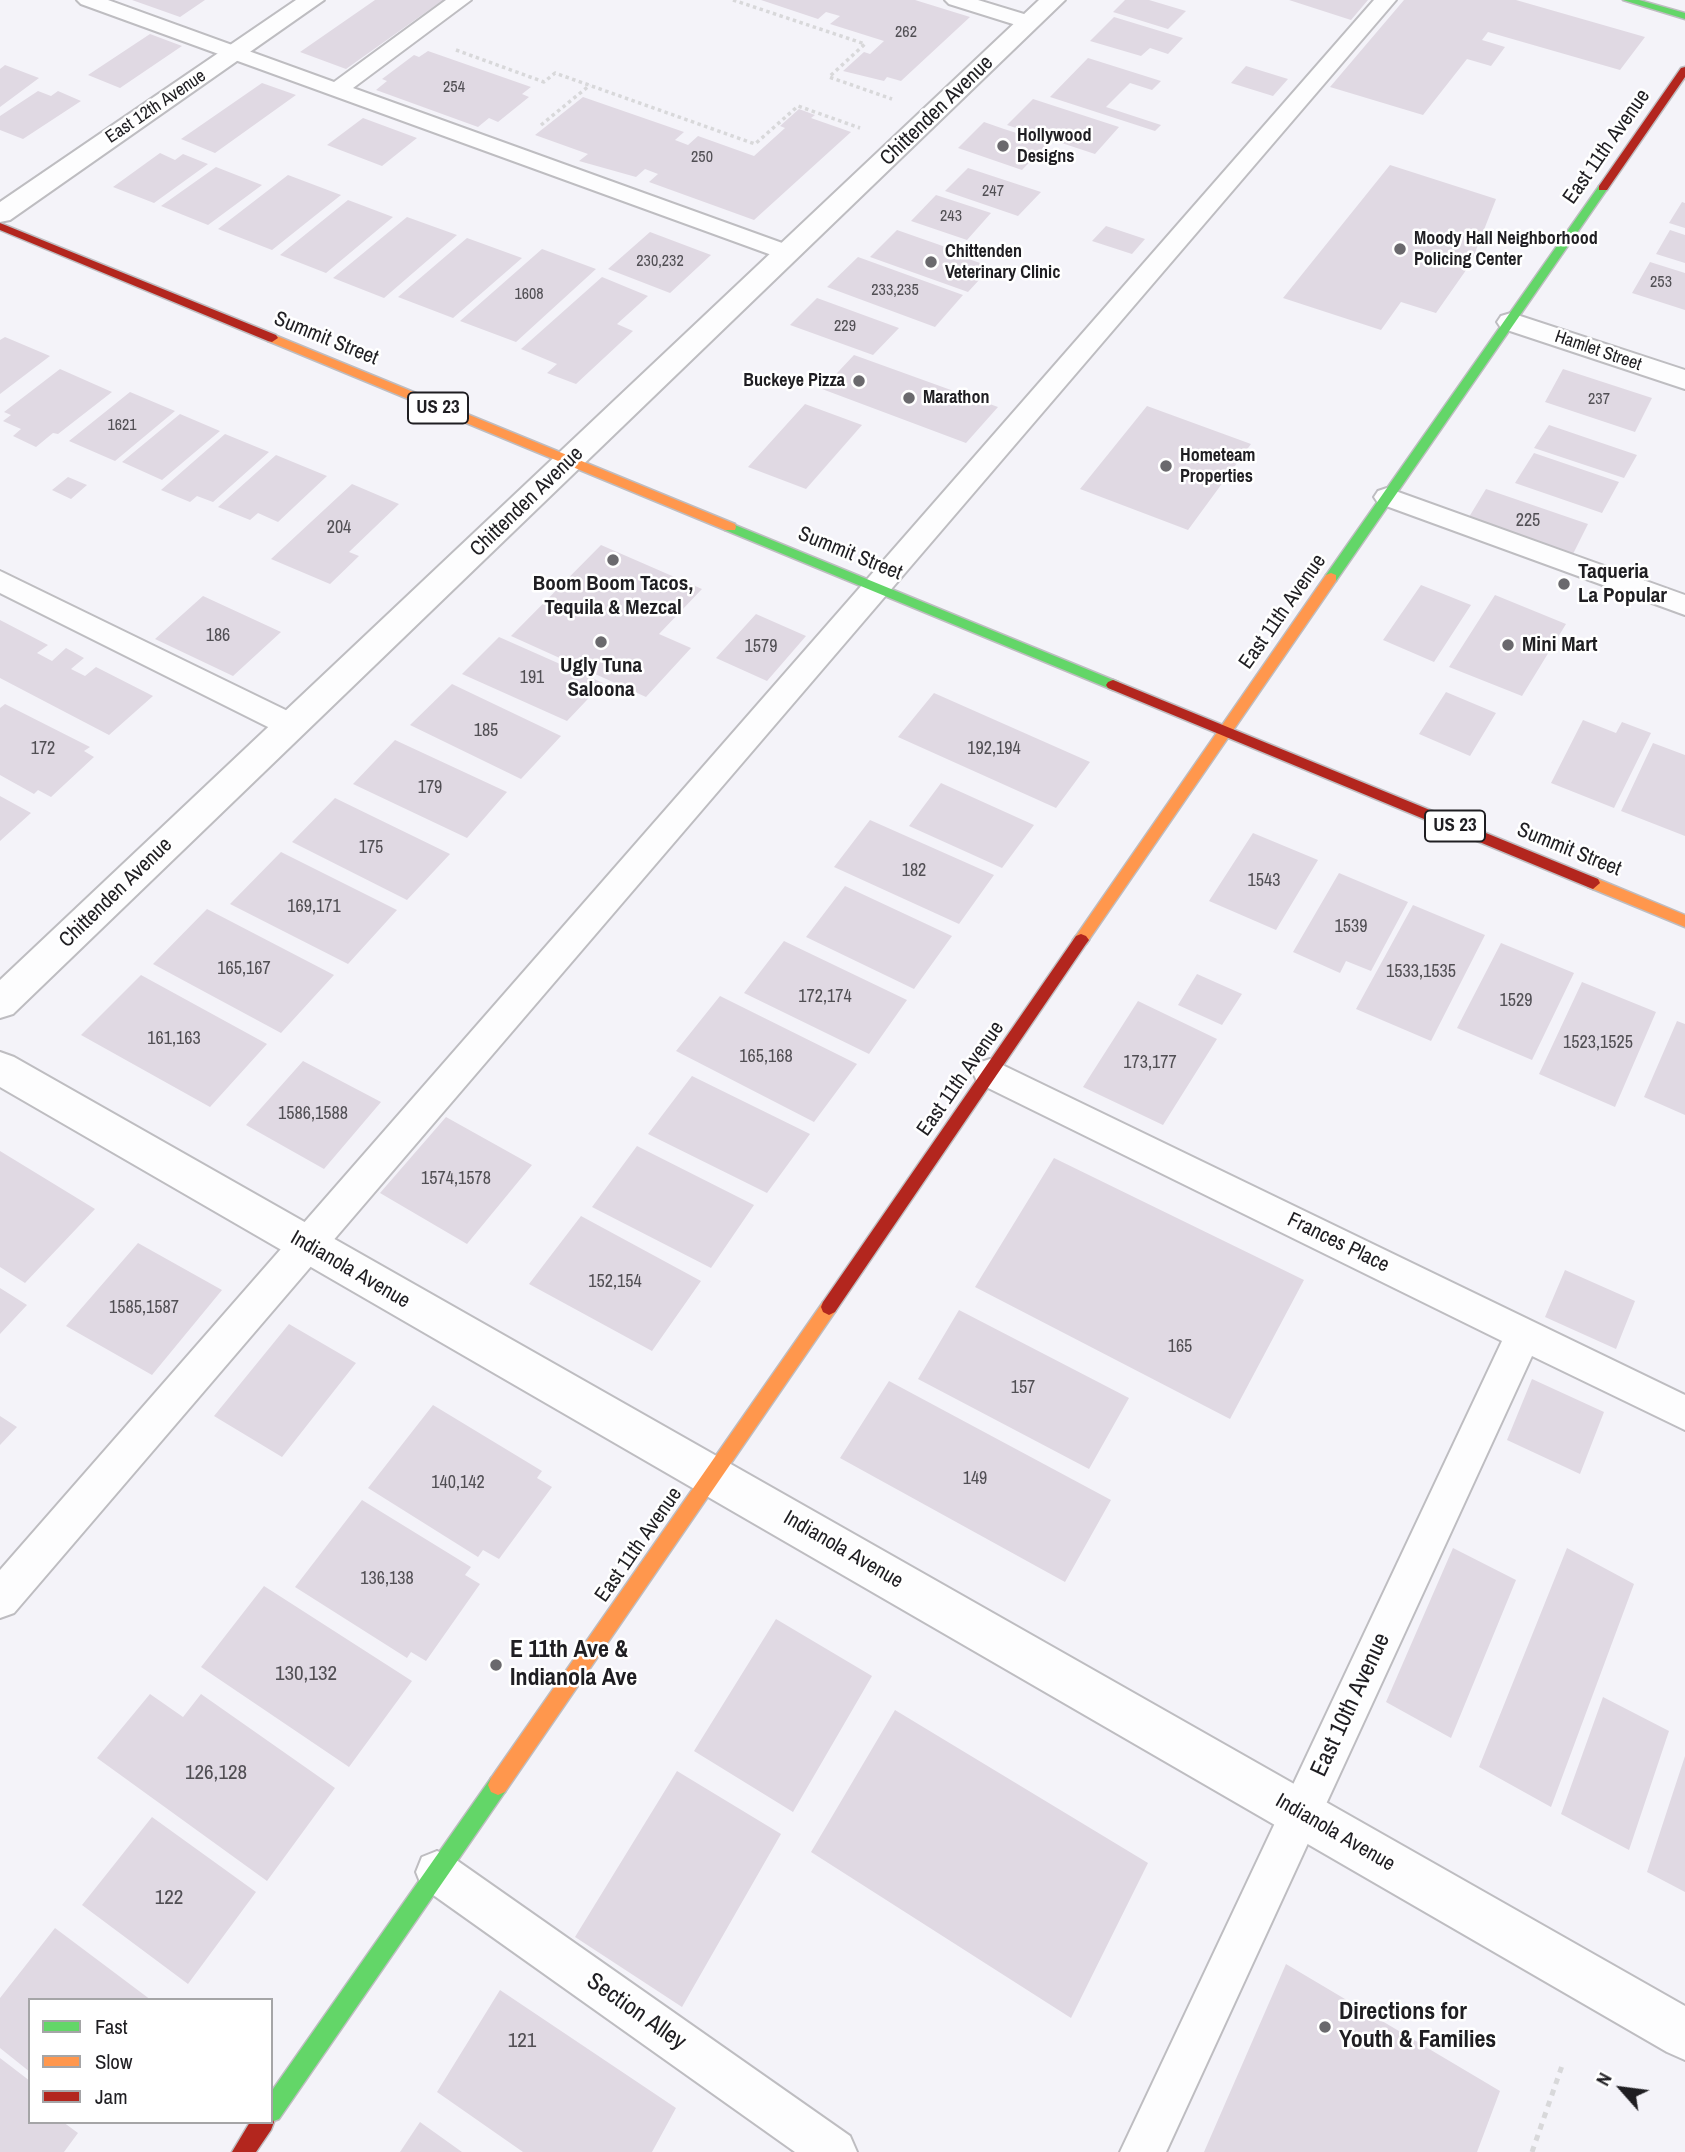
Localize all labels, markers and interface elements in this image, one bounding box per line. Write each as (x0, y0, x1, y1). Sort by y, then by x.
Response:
house number: 262 (895, 23, 917, 43)
street label: Chittenden Avenue (875, 51, 999, 171)
street label: East 12th Avenue (102, 66, 210, 148)
house number: 254 (443, 78, 465, 98)
street label: East 11th Avenue (1558, 85, 1656, 209)
place label: Hollywood Designs (1017, 125, 1092, 168)
marker: Hollywood Designs (995, 138, 1011, 154)
house number: 250 (691, 148, 713, 168)
house number: 247 (982, 182, 1004, 202)
house number: 243 (940, 207, 962, 227)
place label: Moody Hall Neighborhood Policing Center (1414, 228, 1598, 270)
place label: Chittenden Veterinary Clinic (945, 241, 1060, 284)
marker: Moody Hall Neighborhood Policing Center (1392, 241, 1408, 257)
house number: 230,232 (636, 252, 684, 272)
marker: Chittenden Veterinary Clinic (923, 254, 939, 270)
house number: 253 (1650, 273, 1672, 293)
house number: 233,235 (871, 281, 919, 301)
house number: 1608 (514, 285, 544, 305)
street label: Summit Street (270, 307, 382, 371)
house number: 229 (834, 317, 856, 337)
street label: Hamlet Street (1552, 326, 1644, 376)
place label: Buckeye Pizza (743, 370, 845, 392)
marker: Buckeye Pizza (851, 373, 867, 389)
place label: Marathon (923, 387, 989, 409)
marker: Marathon (901, 390, 917, 406)
house number: 237 (1588, 390, 1610, 410)
road number: US 23 (408, 392, 468, 424)
house number: 1621 (107, 416, 137, 436)
street label: Chittenden Avenue (465, 442, 589, 562)
place label: Hometeam Properties (1180, 445, 1255, 488)
marker: Hometeam Properties (1158, 458, 1174, 474)
house number: 225 (1516, 510, 1540, 532)
house number: 204 (327, 517, 351, 539)
street label: Summit Street (794, 522, 906, 586)
street label: East 11th Avenue (1234, 550, 1332, 674)
marker: Boom Boom Tacos, Tequila & Mezcal (605, 552, 621, 568)
place label: Taqueria La Popular (1578, 559, 1667, 609)
place label: Boom Boom Tacos, Tequila & Mezcal (533, 571, 693, 621)
marker: Taqueria La Popular (1556, 576, 1572, 592)
house number: 186 (206, 625, 230, 647)
place label: Mini Mart (1522, 632, 1598, 658)
marker: Ugly Tuna Saloona (593, 634, 609, 650)
house number: 1579 (745, 636, 777, 658)
marker: Mini Mart (1500, 637, 1516, 653)
place label: Ugly Tuna Saloona (560, 653, 642, 703)
house number: 191 (520, 667, 544, 689)
house number: 185 (474, 720, 498, 742)
house number: 172 (31, 738, 55, 760)
house number: 192,194 (967, 738, 1021, 760)
house number: 179 (418, 777, 442, 799)
road number: US 23 (1425, 810, 1485, 842)
street label: Summit Street (1513, 818, 1625, 882)
street label: Chittenden Avenue (54, 833, 178, 953)
house number: 175 (359, 837, 383, 859)
house number: 182 (902, 860, 926, 882)
house number: 1543 (1248, 870, 1280, 892)
house number: 169,171 (287, 896, 341, 918)
house number: 1539 (1335, 916, 1367, 938)
house number: 165,167 (217, 958, 271, 980)
house number: 1533,1535 (1386, 961, 1456, 983)
house number: 172,174 (798, 986, 852, 1008)
house number: 1529 (1500, 990, 1532, 1012)
street label: East 11th Avenue (912, 1017, 1010, 1141)
house number: 161,163 (147, 1028, 201, 1050)
house number: 1523,1525 (1563, 1032, 1633, 1054)
house number: 165,168 (739, 1046, 793, 1068)
house number: 173,177 (1123, 1052, 1177, 1074)
house number: 1586,1588 (278, 1103, 348, 1125)
house number: 1574,1578 (421, 1168, 491, 1190)
street label: Frances Place (1283, 1208, 1393, 1278)
street label: Indianola Avenue (286, 1226, 414, 1314)
house number: 152,154 (588, 1271, 642, 1293)
house number: 1585,1587 (109, 1297, 179, 1319)
house number: 165 (1168, 1336, 1192, 1358)
house number: 157 (1011, 1377, 1035, 1399)
house number: 149 (963, 1468, 987, 1490)
house number: 140,142 (431, 1472, 485, 1494)
street label: East 11th Avenue (590, 1483, 688, 1607)
street label: Indianola Avenue (779, 1506, 907, 1594)
house number: 136,138 (360, 1568, 414, 1590)
street label: East 10th Avenue (1305, 1629, 1397, 1781)
place label: E 11th Ave & Indianola Ave (510, 1637, 637, 1693)
marker: E 11th Ave & Indianola Ave (488, 1657, 504, 1673)
house number: 130,132 (275, 1661, 337, 1687)
house number: 126,128 (185, 1760, 247, 1786)
street label: Indianola Avenue (1271, 1789, 1399, 1877)
house number: 122 (155, 1885, 183, 1911)
street label: Section Alley (581, 1967, 691, 2057)
legend (28, 1998, 273, 2124)
place label: Directions for Youth & Families (1339, 1999, 1496, 2055)
text: Fast (95, 2012, 128, 2041)
marker: Directions for Youth & Families (1317, 2019, 1333, 2035)
house number: 121 (508, 2028, 536, 2054)
text: Slow (95, 2047, 132, 2076)
north arrow (1587, 2054, 1657, 2124)
text: N (1589, 2068, 1618, 2090)
text: Jam (95, 2082, 128, 2111)

